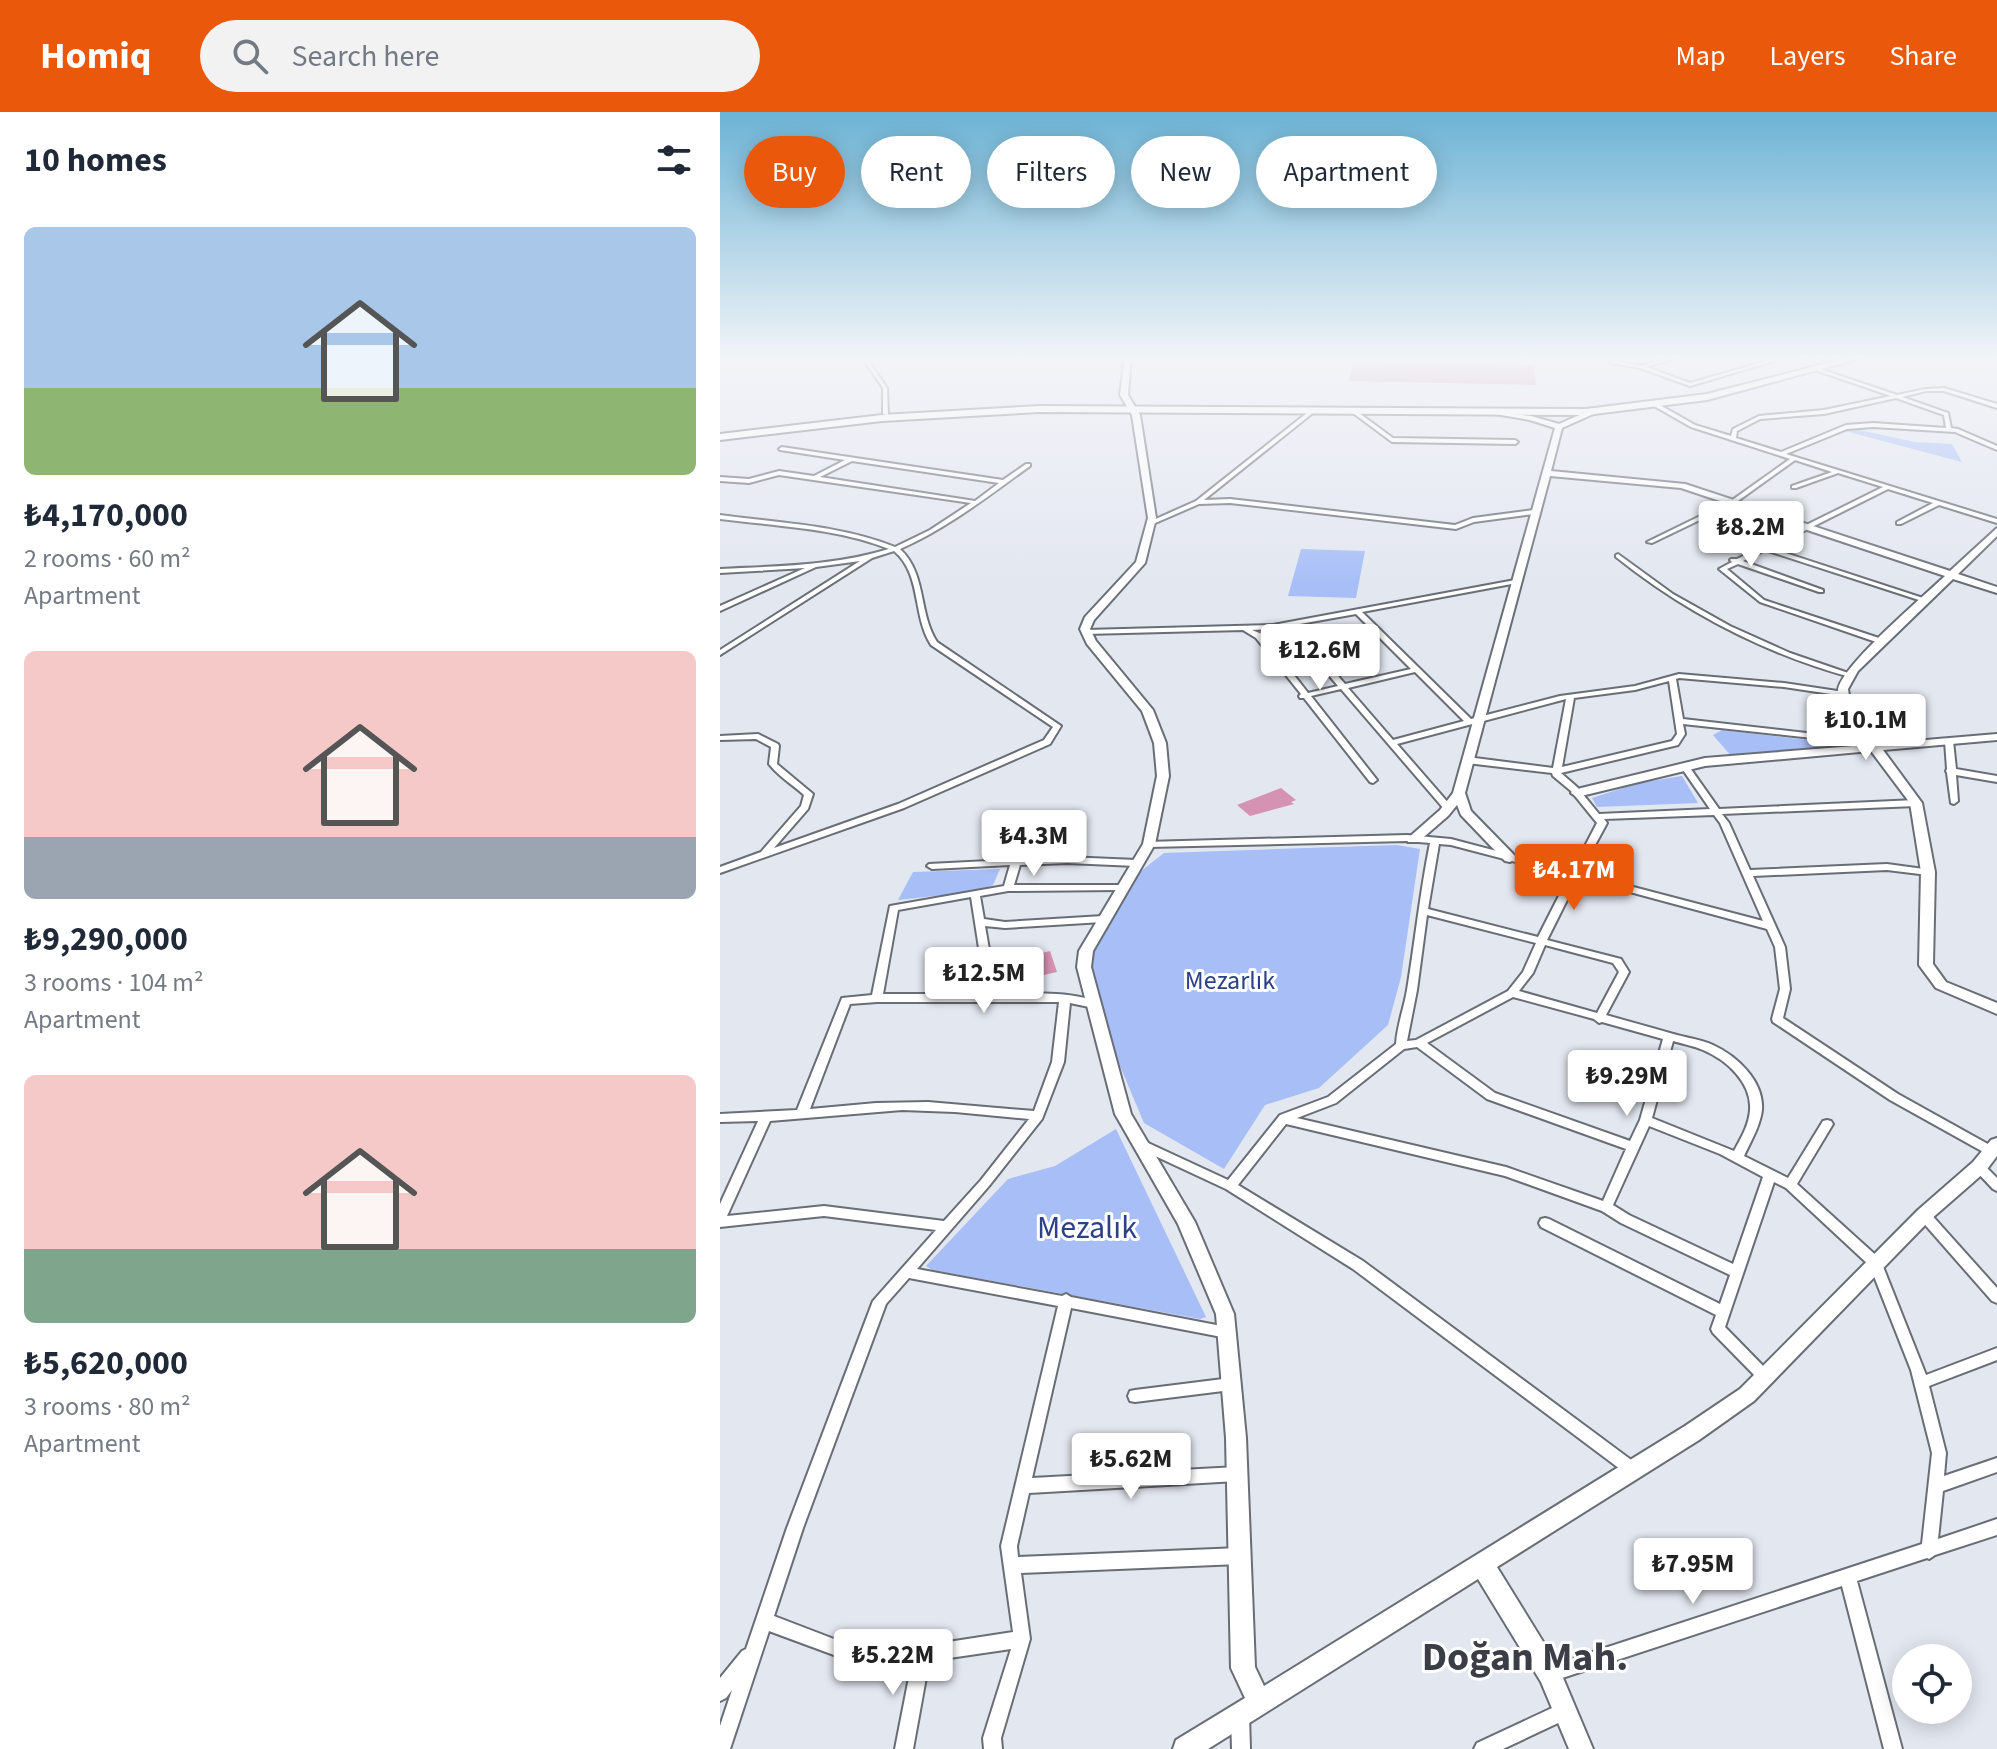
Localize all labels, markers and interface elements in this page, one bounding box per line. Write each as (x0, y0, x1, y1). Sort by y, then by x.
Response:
search box (200, 20, 760, 92)
text: Homiq (40, 29, 152, 83)
icon: search (228, 34, 272, 78)
text: Search here (292, 35, 439, 78)
text: Map (1675, 36, 1725, 76)
text: Layers (1769, 36, 1845, 76)
text: Share (1889, 36, 1957, 76)
text: 10 homes (24, 136, 167, 185)
chip: Buy (744, 136, 845, 208)
chip: Rent (861, 136, 971, 208)
chip: Filters (987, 136, 1115, 208)
chip: New (1131, 136, 1240, 208)
chip: Apartment (1256, 136, 1437, 208)
icon: filters (652, 138, 696, 182)
icon: home (288, 279, 432, 423)
text: ₺4,170,000 (24, 491, 188, 540)
pin: ₺8.2M (1695, 501, 1807, 569)
text: ₺8.2M (1717, 508, 1785, 545)
text: 2 rooms · 60 m² (24, 540, 191, 577)
text: Apartment (24, 577, 141, 614)
pin: ₺12.6M (1255, 624, 1385, 692)
text: ₺12.6M (1279, 631, 1361, 668)
pin: ₺10.1M (1801, 694, 1931, 762)
text: ₺10.1M (1825, 701, 1907, 738)
icon: home (288, 703, 432, 847)
pin: ₺4.3M (978, 810, 1090, 878)
text: ₺4.3M (1000, 817, 1068, 854)
pin: ₺4.17M (1509, 844, 1639, 912)
text: ₺4.17M (1533, 851, 1615, 888)
text: ₺9,290,000 (24, 915, 188, 964)
pin: ₺12.5M (919, 947, 1049, 1015)
text: ₺12.5M (943, 954, 1025, 991)
park label: Mezarlık (1185, 962, 1275, 999)
text: 3 rooms · 104 m² (24, 964, 203, 1001)
text: Apartment (24, 1001, 141, 1038)
pin: ₺9.29M (1562, 1050, 1692, 1118)
text: ₺9.29M (1586, 1057, 1668, 1094)
icon: home (288, 1127, 432, 1271)
park label: Mezalık (1037, 1205, 1137, 1251)
text: ₺5,620,000 (24, 1339, 188, 1388)
text: 3 rooms · 80 m² (24, 1388, 191, 1425)
text: Apartment (24, 1425, 141, 1462)
pin: ₺5.62M (1066, 1433, 1196, 1501)
text: ₺5.62M (1090, 1440, 1172, 1477)
pin: ₺7.95M (1628, 1538, 1758, 1606)
text: ₺7.95M (1652, 1545, 1734, 1582)
pin: ₺5.22M (828, 1629, 958, 1697)
district label: Doğan Mah. (1422, 1629, 1628, 1686)
text: ₺5.22M (852, 1636, 934, 1673)
map controls (1892, 1644, 1972, 1724)
button: locate (1892, 1644, 1972, 1724)

